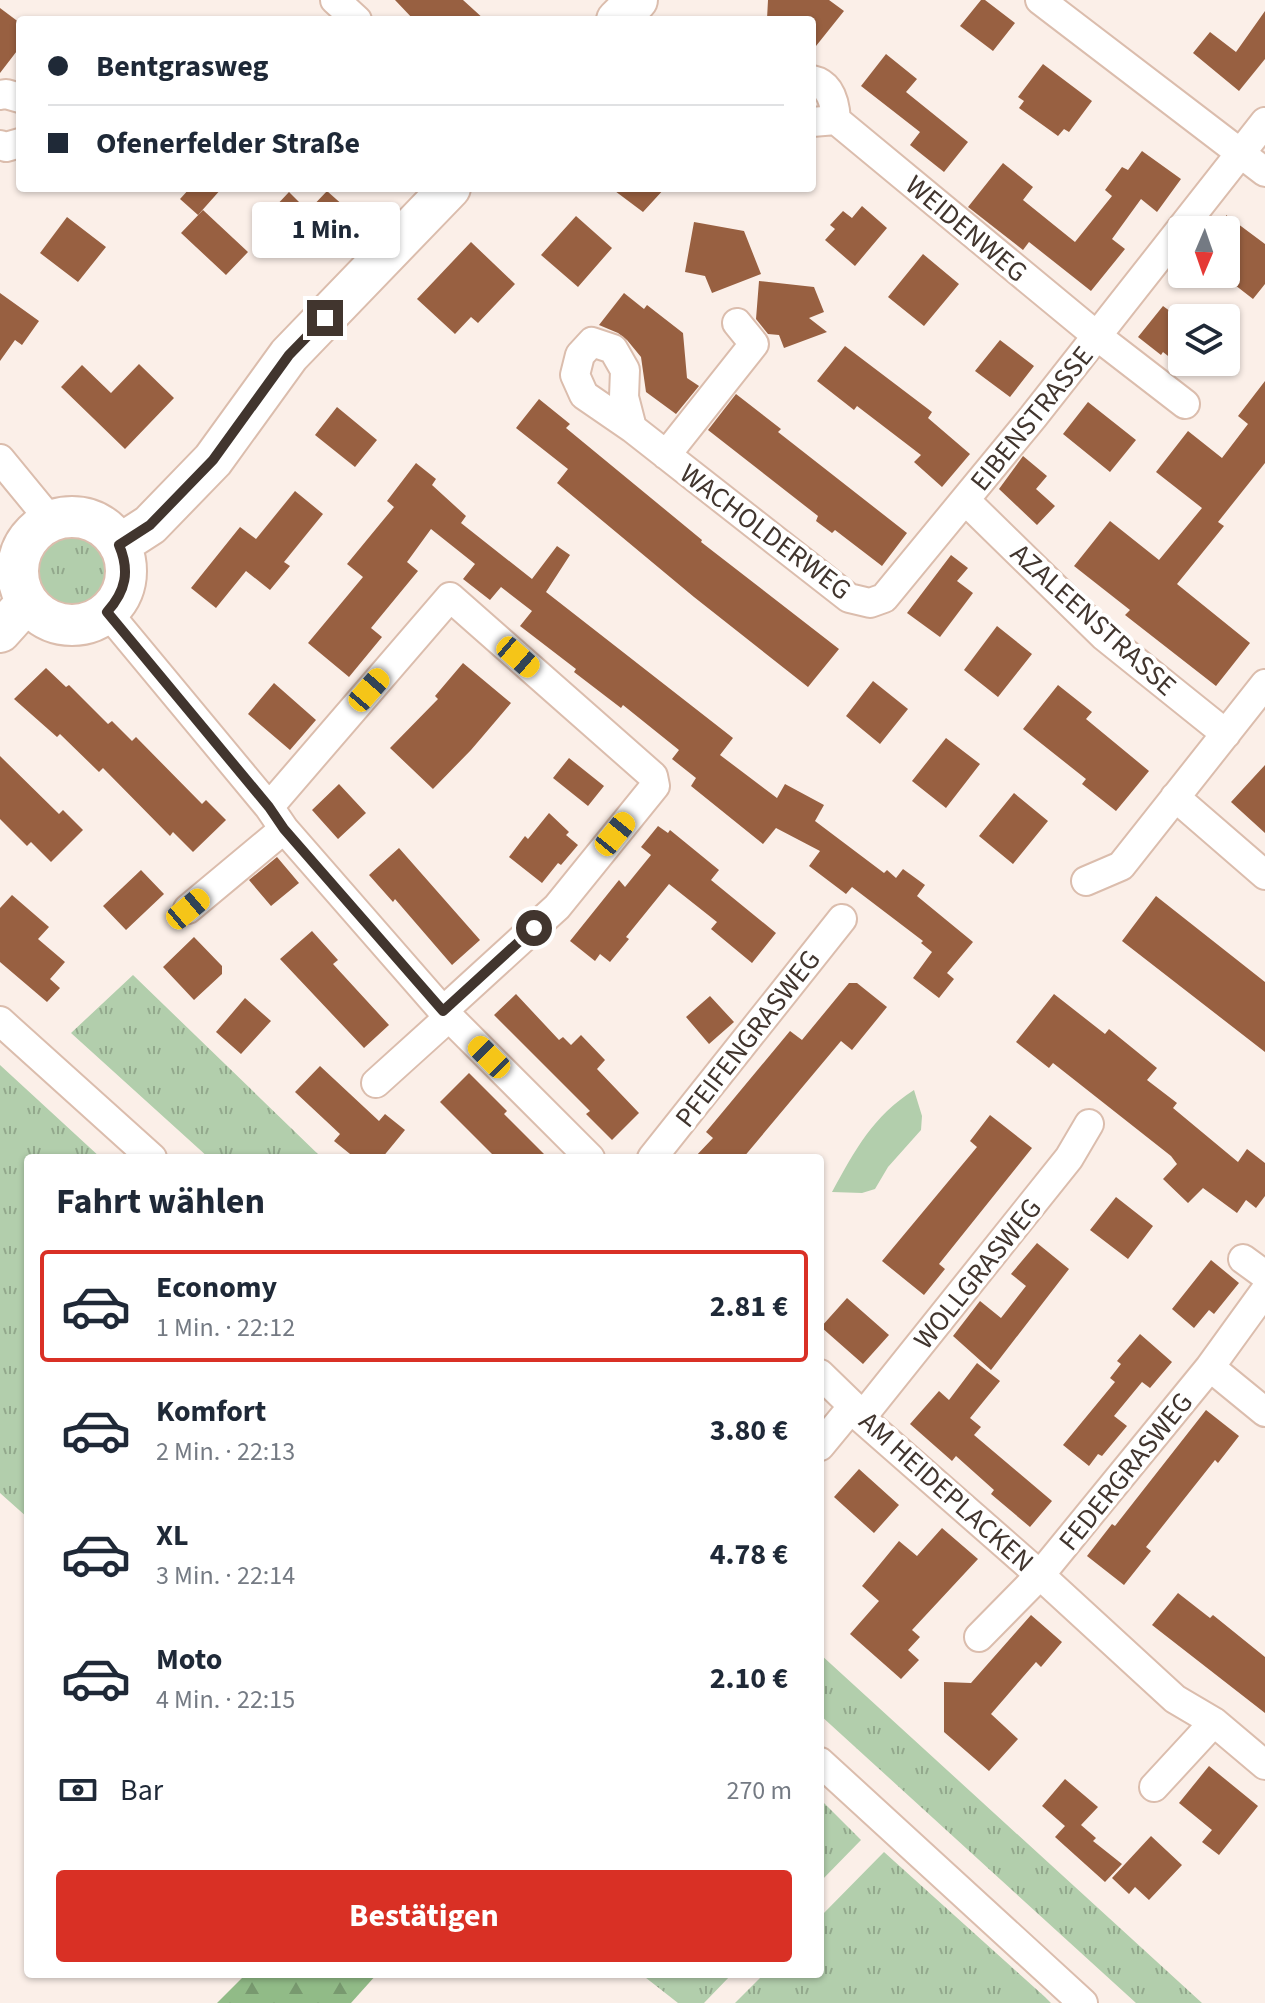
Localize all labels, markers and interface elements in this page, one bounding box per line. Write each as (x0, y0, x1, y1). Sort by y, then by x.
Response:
text: Bentgrasweg (96, 45, 269, 88)
text: Ofenerfelder Straße (96, 122, 360, 165)
street label: WEIDENWEG (897, 166, 1036, 292)
callout: 1 Min. (251, 202, 399, 258)
text: 1 Min. (292, 211, 360, 248)
north arrow (1168, 216, 1240, 288)
map controls (1168, 216, 1240, 376)
route end (307, 300, 343, 336)
button: layers (1168, 304, 1240, 376)
street label: EIBENSTRASSE (961, 338, 1103, 500)
street label: WACHOLDERWEG (671, 454, 860, 610)
street label: AZALEENSTRASSE (1002, 534, 1185, 705)
car (492, 632, 544, 682)
car (344, 664, 394, 716)
car (591, 808, 639, 860)
car (162, 884, 214, 934)
route start (516, 910, 552, 946)
street label: PFEIFENGRASWEG (666, 941, 830, 1136)
car (464, 1032, 514, 1082)
text: Fahrt wählen (56, 1176, 265, 1227)
street label: WOLLGRASWEG (904, 1189, 1051, 1358)
text: Economy (156, 1266, 277, 1309)
icon: car (60, 1270, 132, 1342)
text: 2.81 € (710, 1285, 788, 1328)
text: 1 Min. · 22:12 (156, 1309, 295, 1346)
street label: FEDERGRASWEG (1049, 1384, 1202, 1560)
text: Komfort (156, 1390, 266, 1433)
icon: car (60, 1394, 132, 1466)
street label: AM HEIDEPLACKEN (850, 1402, 1043, 1581)
text: 3.80 € (710, 1409, 788, 1452)
text: 2 Min. · 22:13 (156, 1433, 295, 1470)
text: XL (156, 1514, 189, 1557)
icon: car (60, 1518, 132, 1590)
text: 4.78 € (710, 1533, 788, 1576)
text: 3 Min. · 22:14 (156, 1557, 295, 1594)
text: Moto (156, 1638, 222, 1681)
icon: car (60, 1642, 132, 1714)
text: 2.10 € (710, 1657, 788, 1700)
text: 4 Min. · 22:15 (156, 1681, 295, 1718)
icon: cash (56, 1768, 100, 1812)
text: Bar (120, 1769, 163, 1812)
text: 270 m (726, 1772, 792, 1809)
button: Bestätigen (56, 1870, 792, 1962)

